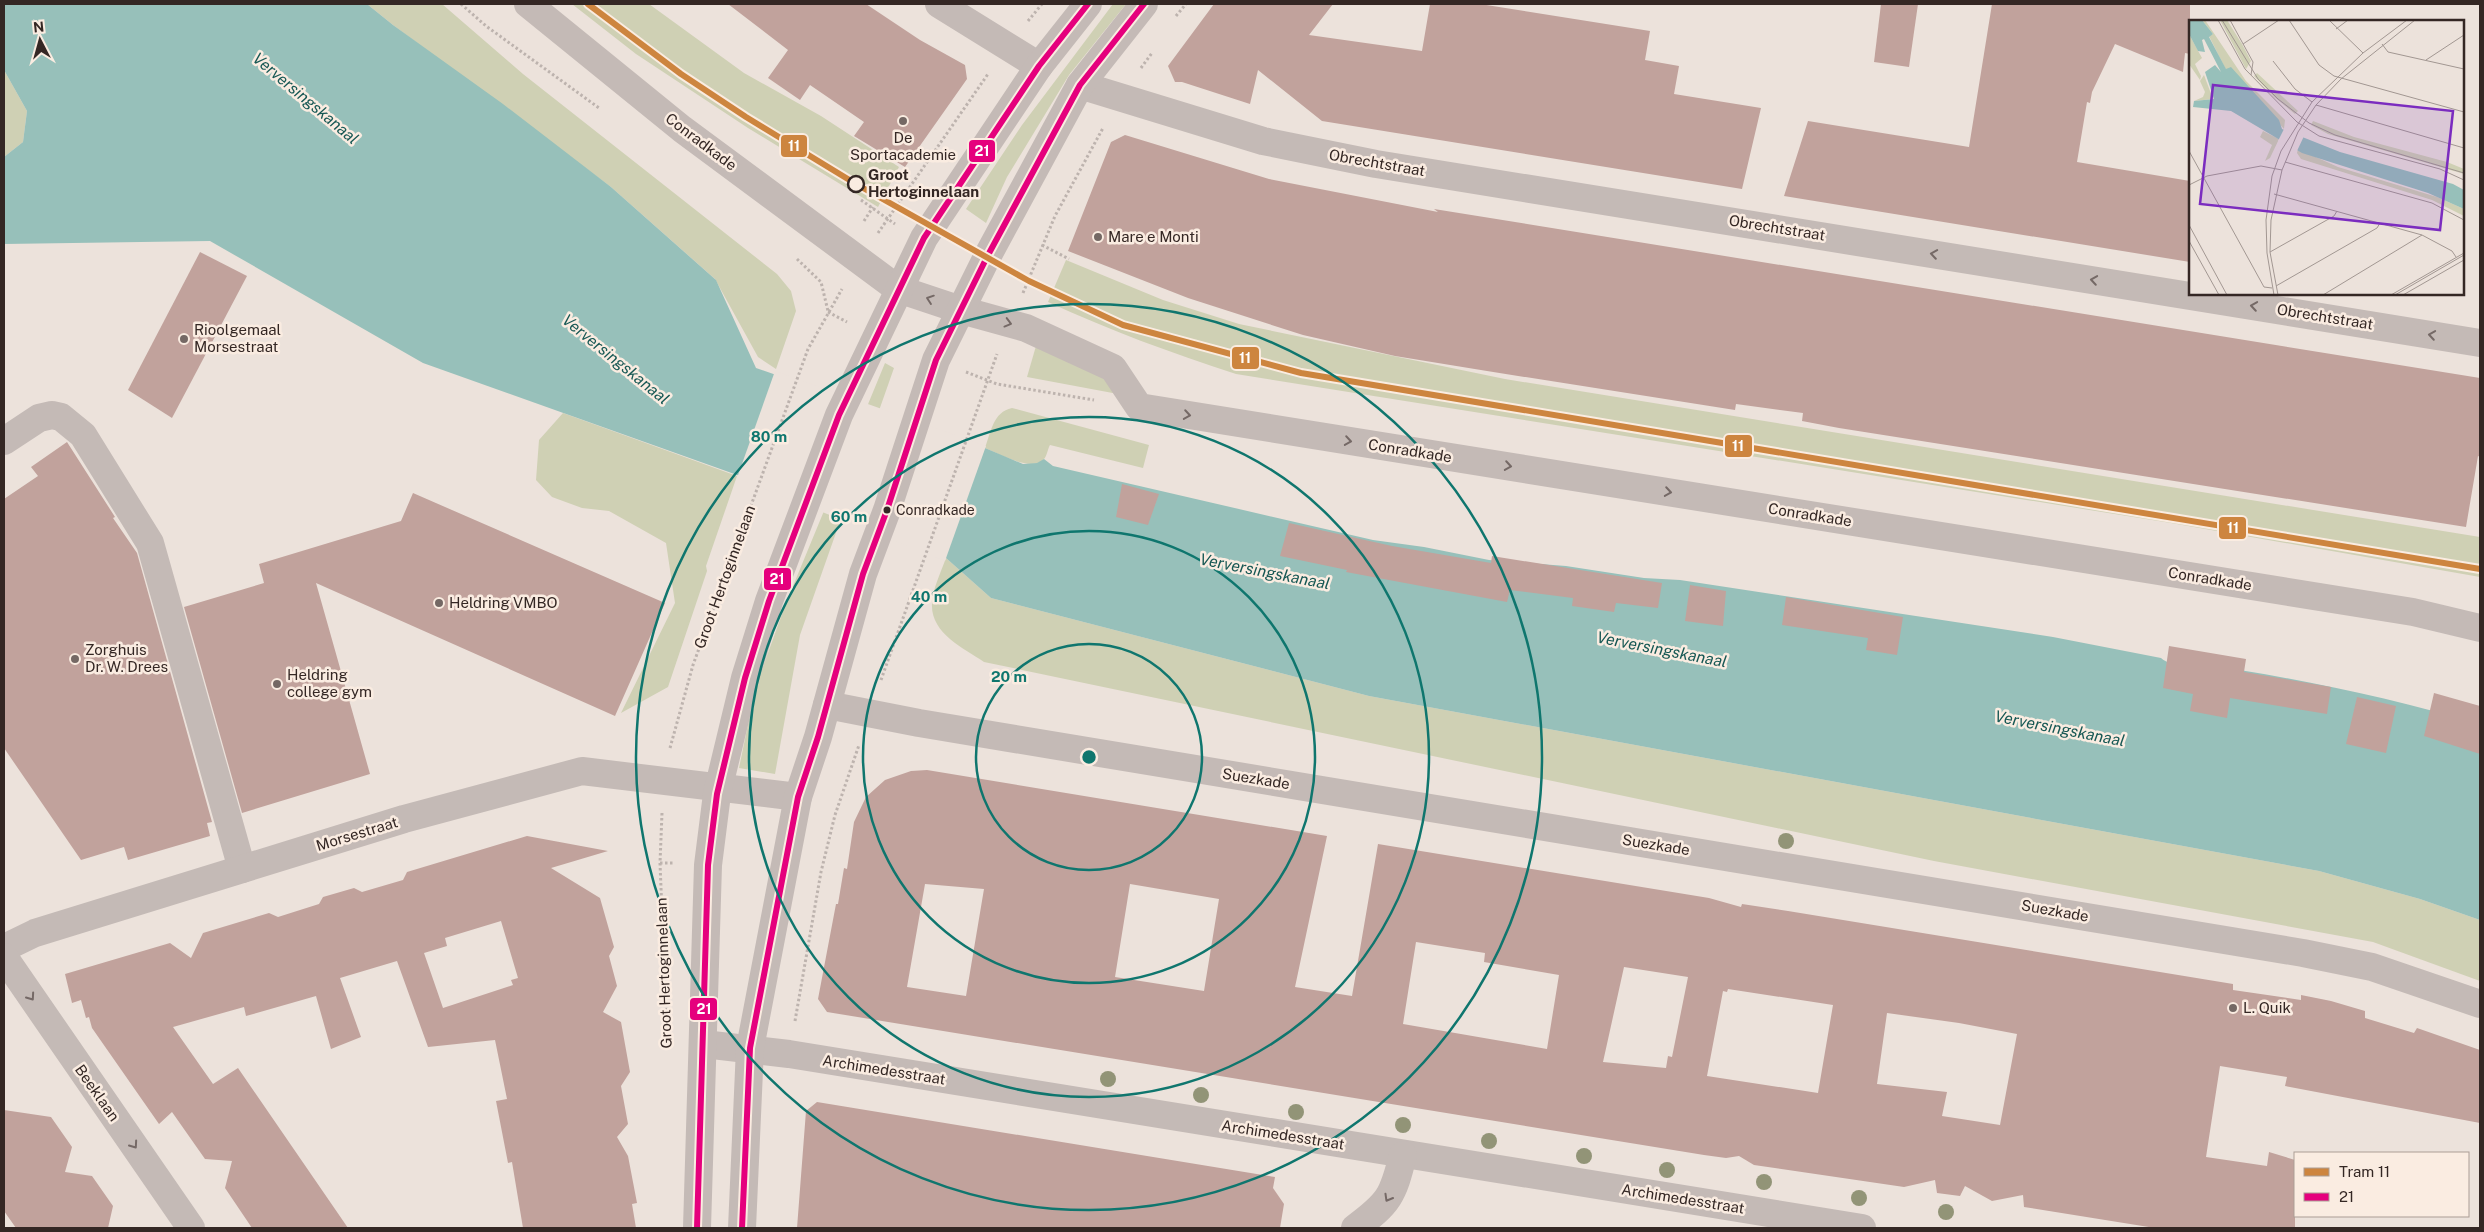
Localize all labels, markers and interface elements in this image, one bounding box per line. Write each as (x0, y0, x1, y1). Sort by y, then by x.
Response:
north arrow (15, 15, 65, 65)
text: N (32, 19, 45, 36)
inset map (2189, 20, 2464, 295)
water label: Verversingskanaal (249, 49, 362, 148)
street label: Conradkade (663, 109, 740, 174)
marker: De Sportacademie (897, 115, 909, 127)
place label: De Sportacademie (850, 129, 956, 163)
line badge: 11 (780, 134, 808, 158)
text: 11 (788, 138, 800, 154)
line badge: 21 (968, 139, 996, 163)
text: 21 (975, 143, 989, 159)
street label: Obrechtstraat (1328, 146, 1427, 179)
place label: Groot Hertoginnelaan (868, 166, 979, 200)
marker: Groot Hertoginnelaan (847, 175, 865, 193)
street label: Obrechtstraat (1728, 212, 1827, 244)
place label: Mare e Monti (1108, 228, 1199, 245)
marker: Mare e Monti (1092, 231, 1104, 243)
one-way arrow (1929, 249, 1938, 259)
one-way arrow (2090, 275, 2098, 286)
one-way arrow (926, 295, 935, 305)
one-way arrow (2250, 301, 2258, 312)
street label: Obrechtstraat (2276, 301, 2375, 333)
water label: Verversingskanaal (558, 310, 673, 408)
one-way arrow (1004, 318, 1012, 328)
place label: Rioolgemaal Morsestraat (194, 321, 281, 355)
one-way arrow (2428, 330, 2436, 340)
marker: Rioolgemaal Morsestraat (178, 333, 190, 345)
line badge: 11 (1231, 346, 1260, 370)
text: 11 (1239, 350, 1251, 366)
one-way arrow (1183, 409, 1191, 420)
text: 80 m (751, 428, 787, 445)
line badge: 11 (1724, 434, 1753, 458)
one-way arrow (1343, 435, 1352, 445)
street label: Conradkade (1367, 436, 1453, 465)
text: 11 (1732, 438, 1744, 454)
one-way arrow (1504, 461, 1512, 471)
one-way arrow (1664, 487, 1673, 497)
street label: Conradkade (1767, 500, 1853, 529)
place label: Conradkade (896, 502, 975, 518)
street label: Groot Hertoginnelaan (691, 503, 758, 651)
marker: Conradkade (882, 505, 892, 515)
text: 60 m (831, 508, 867, 525)
line badge: 11 (2218, 516, 2247, 540)
text: 11 (2227, 520, 2239, 536)
water label: Verversingskanaal (1198, 550, 1332, 593)
street label: Conradkade (2167, 564, 2253, 593)
line badge: 21 (763, 567, 792, 591)
text: 21 (770, 571, 784, 587)
text: 40 m (911, 588, 947, 605)
place label: Heldring VMBO (449, 594, 557, 611)
marker: Heldring VMBO (433, 597, 445, 609)
water label: Verversingskanaal (1595, 628, 1729, 671)
place label: Zorghuis Dr. W. Drees (85, 641, 168, 675)
marker: Zorghuis Dr. W. Drees (69, 653, 81, 665)
place label: Heldring college gym (287, 666, 372, 700)
text: 20 m (991, 668, 1027, 685)
marker: Heldring college gym (271, 678, 283, 690)
water label: Verversingskanaal (1993, 707, 2127, 750)
centre of rings (1080, 748, 1098, 766)
street label: Suezkade (1221, 765, 1291, 792)
street label: Morsestraat (314, 813, 400, 854)
street label: Suezkade (1621, 831, 1691, 858)
street label: Suezkade (2020, 896, 2090, 925)
street label: Groot Hertoginnelaan (652, 897, 675, 1049)
one-way arrow (25, 991, 34, 1001)
line badge: 21 (689, 997, 718, 1021)
place label: L. Quik (2243, 999, 2291, 1016)
text: 21 (697, 1001, 711, 1017)
marker: L. Quik (2227, 1002, 2239, 1014)
street label: Archimedesstraat (821, 1051, 947, 1088)
street label: Beeklaan (72, 1061, 123, 1124)
street label: Archimedesstraat (1220, 1116, 1346, 1153)
one-way arrow (128, 1140, 137, 1149)
legend (2294, 1152, 2469, 1217)
text: Tram 11 (2339, 1163, 2390, 1180)
street label: Archimedesstraat (1620, 1180, 1746, 1217)
text: 21 (2339, 1188, 2354, 1205)
one-way arrow (1385, 1192, 1395, 1201)

